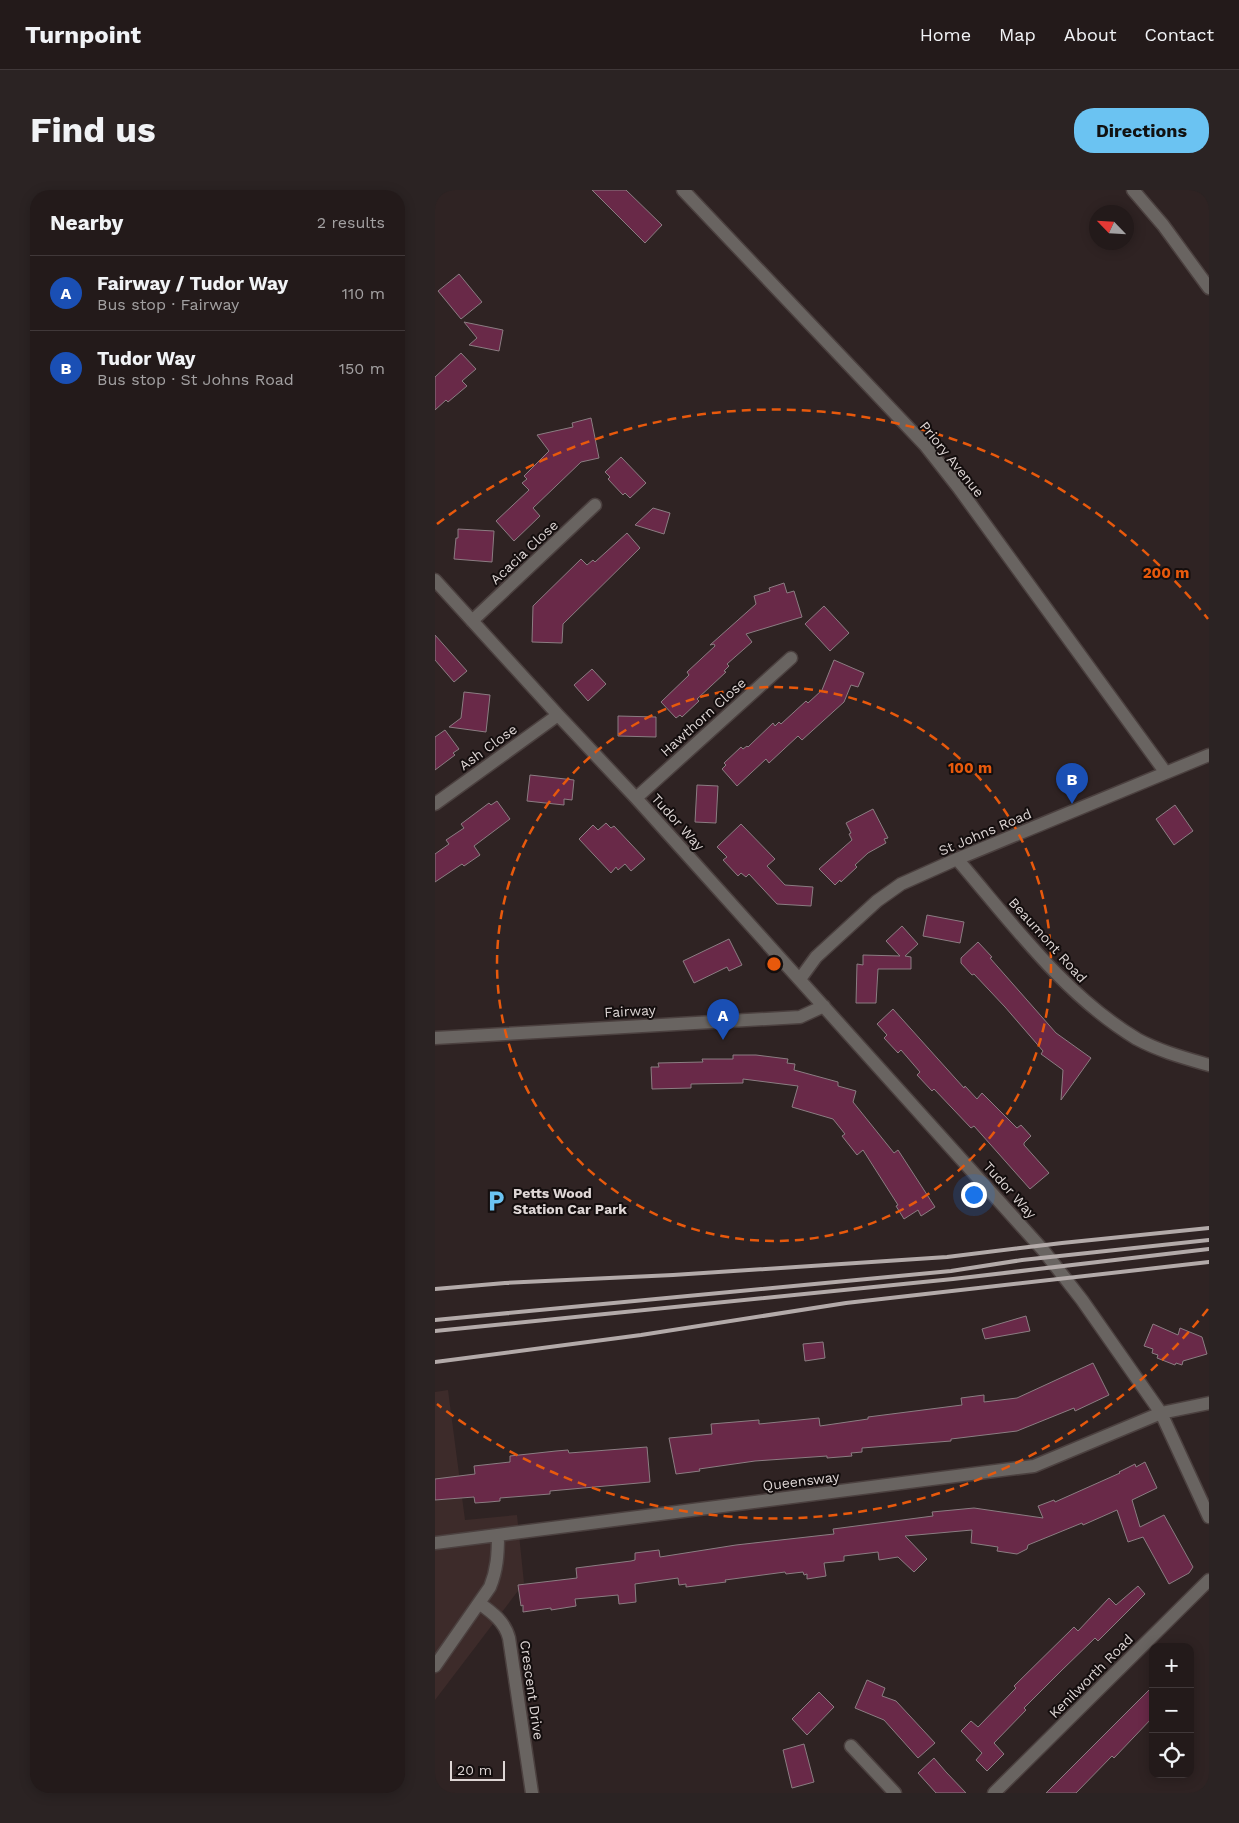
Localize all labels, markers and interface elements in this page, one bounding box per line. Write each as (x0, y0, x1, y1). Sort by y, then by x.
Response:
text: Turnpoint (25, 21, 141, 49)
text: Home (920, 24, 971, 45)
text: Map (999, 24, 1036, 45)
text: About (1064, 24, 1116, 45)
text: Contact (1144, 24, 1214, 45)
button: Directions (1074, 108, 1209, 153)
text: Find us (30, 109, 156, 151)
north arrow (1089, 205, 1134, 250)
text: Nearby (50, 210, 123, 235)
text: 2 results (317, 213, 385, 232)
text: Fairway / Tudor Way (97, 272, 288, 295)
text: A (61, 284, 71, 303)
text: 110 m (342, 284, 385, 303)
text: Bus stop · Fairway (97, 295, 239, 314)
text: Tudor Way (97, 347, 196, 370)
text: B (61, 359, 71, 378)
text: 150 m (339, 359, 385, 378)
text: Bus stop · St Johns Road (97, 370, 294, 389)
street label: Priory Avenue (917, 418, 987, 500)
street label: Acacia Close (487, 517, 561, 587)
text: 200 m (1143, 564, 1189, 582)
street label: Hawthorn Close (657, 674, 749, 760)
street label: Ash Close (456, 721, 520, 773)
text: 100 m (948, 759, 992, 777)
pin: B (1056, 763, 1088, 804)
street label: Tudor Way (648, 790, 708, 854)
street label: St Johns Road (936, 805, 1034, 859)
street label: Beaumont Road (1006, 894, 1090, 986)
centre of rings (765, 955, 783, 973)
pin: A (707, 999, 739, 1040)
street label: Fairway (604, 1002, 657, 1020)
street label: Tudor Way (980, 1158, 1040, 1222)
your location (961, 1182, 987, 1208)
place label: Petts Wood Station Car Park (513, 1185, 627, 1217)
parking icon: Petts Wood Station Car Park (483, 1188, 509, 1214)
street label: Queensway (762, 1468, 841, 1494)
street label: Kenilworth Road (1046, 1631, 1136, 1721)
street label: Crescent Drive (517, 1639, 547, 1741)
map controls (1149, 1643, 1194, 1778)
button: + (1149, 1643, 1194, 1688)
button: − (1149, 1688, 1194, 1733)
button: locate (1149, 1733, 1194, 1778)
scale bar (450, 1758, 505, 1781)
text: 20 m (457, 1762, 492, 1778)

